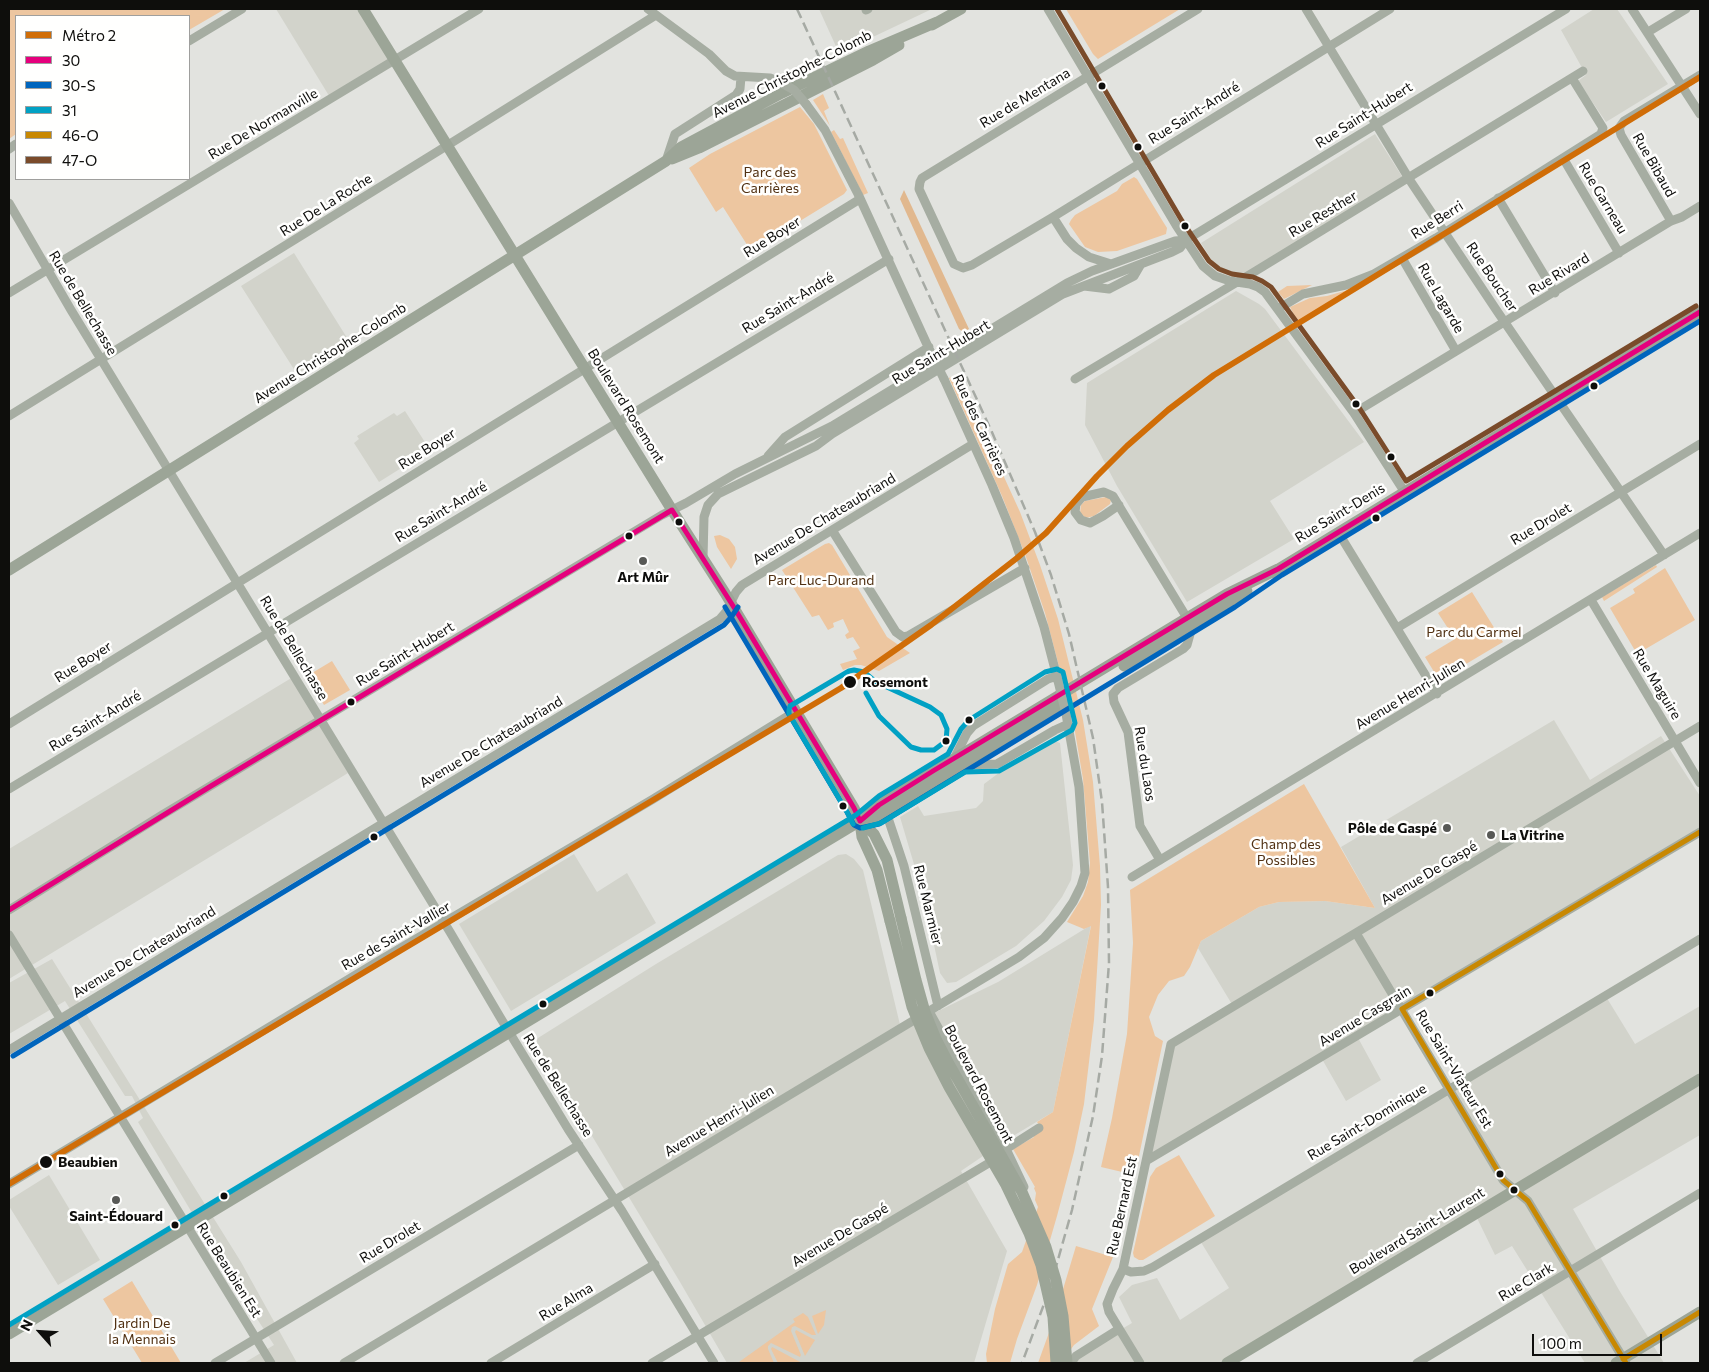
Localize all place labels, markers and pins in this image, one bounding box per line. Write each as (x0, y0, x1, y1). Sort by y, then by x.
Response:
unlabelled marker (1097, 81, 1107, 91)
unlabelled marker (1133, 142, 1143, 152)
unlabelled marker (1180, 221, 1190, 231)
unlabelled marker (1589, 381, 1599, 391)
unlabelled marker (1351, 399, 1361, 409)
unlabelled marker (1386, 452, 1396, 462)
unlabelled marker (1371, 513, 1381, 523)
unlabelled marker (674, 517, 684, 527)
unlabelled marker (624, 531, 634, 541)
marker: Art Mûr (637, 555, 649, 567)
place label: Art Mûr (617, 569, 669, 585)
marker: Rosemont (842, 674, 858, 690)
place label: Rosemont (862, 674, 928, 690)
unlabelled marker (346, 697, 356, 707)
unlabelled marker (964, 715, 974, 725)
unlabelled marker (941, 736, 951, 746)
unlabelled marker (838, 801, 848, 811)
place label: Pôle de Gaspé (1348, 820, 1437, 836)
marker: Pôle de Gaspé (1441, 822, 1453, 834)
place label: La Vitrine (1501, 827, 1564, 843)
marker: La Vitrine (1485, 829, 1497, 841)
unlabelled marker (369, 832, 379, 842)
unlabelled marker (1425, 988, 1435, 998)
unlabelled marker (538, 999, 548, 1009)
marker: Beaubien (38, 1154, 54, 1170)
place label: Beaubien (58, 1154, 118, 1170)
unlabelled marker (1495, 1169, 1505, 1179)
unlabelled marker (1509, 1185, 1519, 1195)
unlabelled marker (219, 1191, 229, 1201)
marker: Saint-Édouard (110, 1194, 122, 1206)
place label: Saint-Édouard (69, 1208, 163, 1224)
unlabelled marker (170, 1220, 180, 1230)

